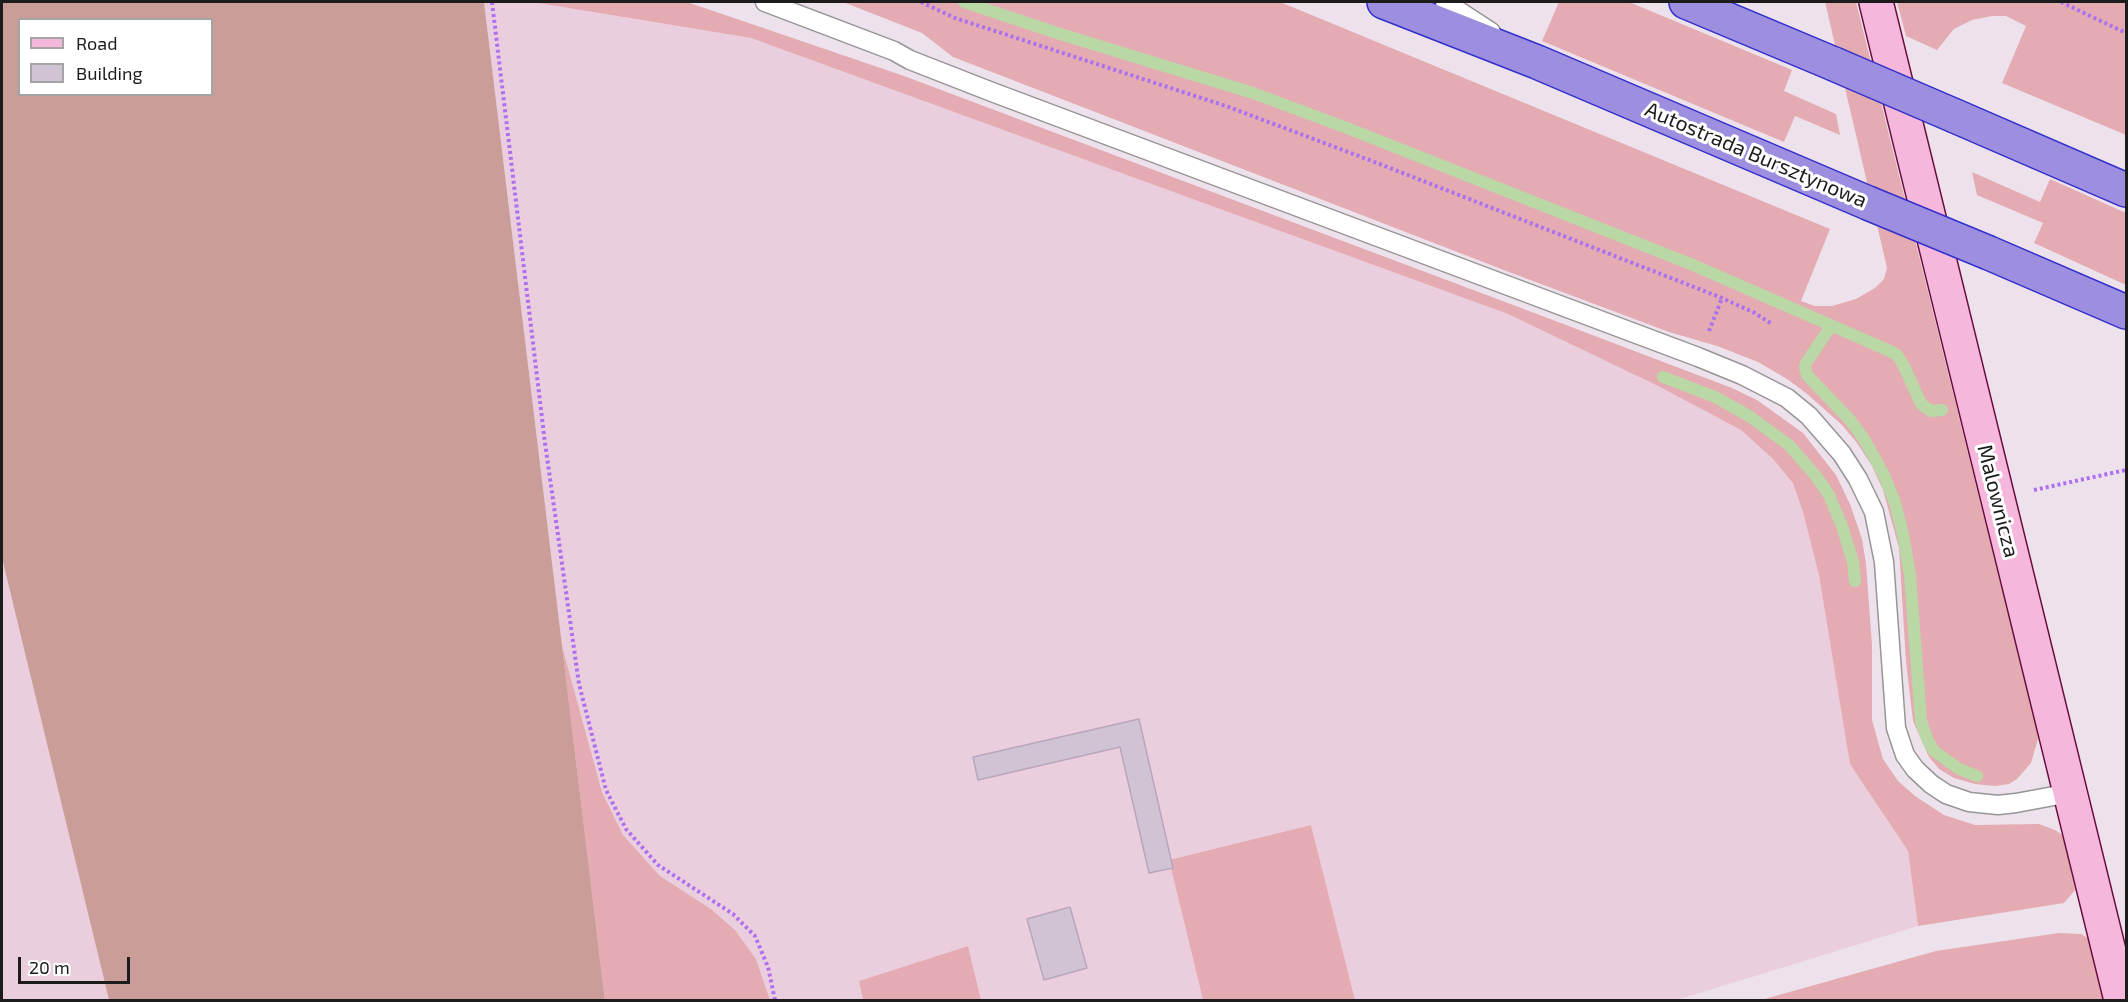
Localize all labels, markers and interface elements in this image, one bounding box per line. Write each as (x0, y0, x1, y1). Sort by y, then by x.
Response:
legend (18, 18, 213, 96)
text: Road (76, 32, 117, 54)
text: Building (76, 62, 143, 84)
street label: Autostrada Bursztynowa (1641, 97, 1871, 213)
street label: Malownicza (1972, 442, 2024, 560)
scale bar (21, 945, 134, 983)
text: 20 m (29, 956, 70, 978)

